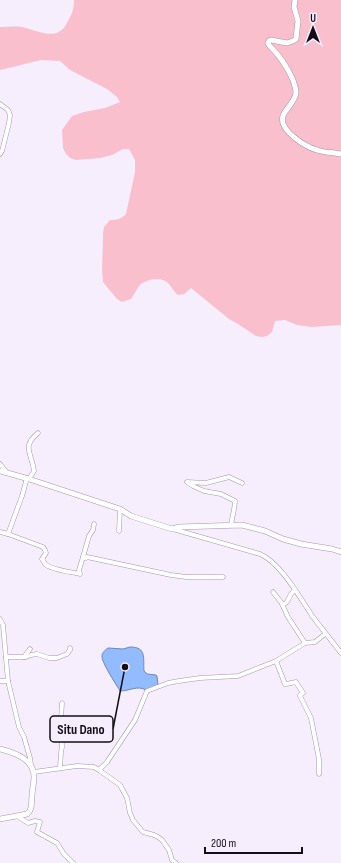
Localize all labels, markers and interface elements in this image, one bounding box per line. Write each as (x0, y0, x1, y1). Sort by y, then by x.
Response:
north arrow (293, 8, 333, 48)
text: U (310, 12, 316, 25)
callout: Situ Dano (50, 716, 113, 742)
text: Situ Dano (57, 721, 105, 738)
scale bar (205, 829, 302, 855)
text: 200 m (211, 836, 237, 851)

